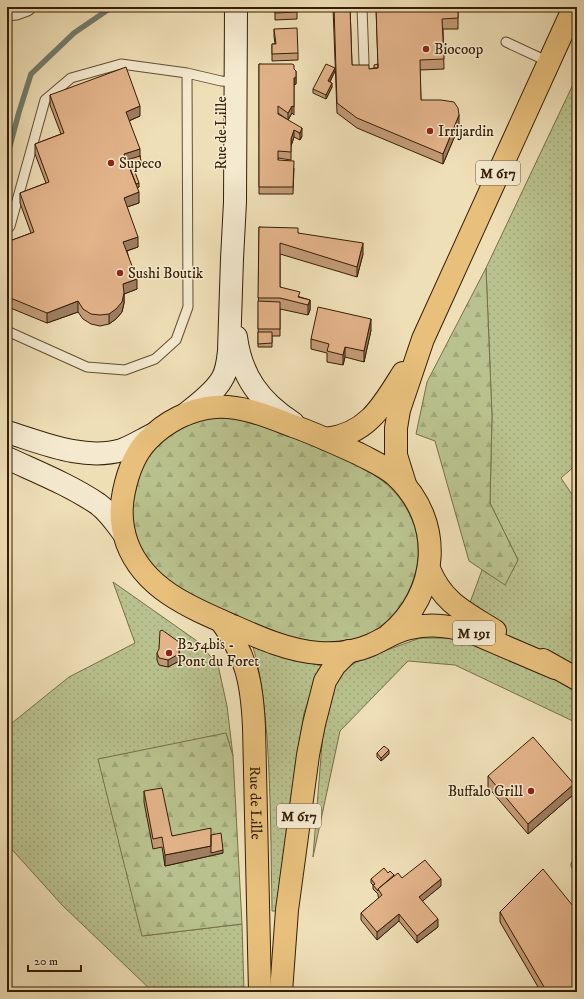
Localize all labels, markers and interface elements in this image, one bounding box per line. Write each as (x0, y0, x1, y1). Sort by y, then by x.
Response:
place label: Biocoop (434, 40, 484, 59)
marker: Biocoop (421, 44, 431, 54)
street label: Rue de Lille (212, 96, 231, 170)
place label: Irrijardin (438, 122, 494, 141)
marker: Irrijardin (425, 126, 435, 136)
place label: Supeco (119, 154, 162, 173)
marker: Supeco (106, 158, 116, 168)
road number: M 617 (476, 161, 520, 185)
place label: Sushi Boutik (128, 264, 204, 283)
marker: Sushi Boutik (115, 268, 125, 278)
road number: M 191 (453, 621, 495, 645)
place label: B254bis - Pont du Foret (177, 635, 259, 671)
marker: B254bis - Pont du Foret (164, 648, 174, 658)
street label: Rue de Lille (245, 766, 266, 840)
place label: Buffalo Grill (448, 782, 523, 801)
marker: Buffalo Grill (526, 786, 536, 796)
road number: M 617 (277, 804, 321, 828)
scale bar (28, 947, 81, 973)
text: 20 m (34, 954, 58, 969)

